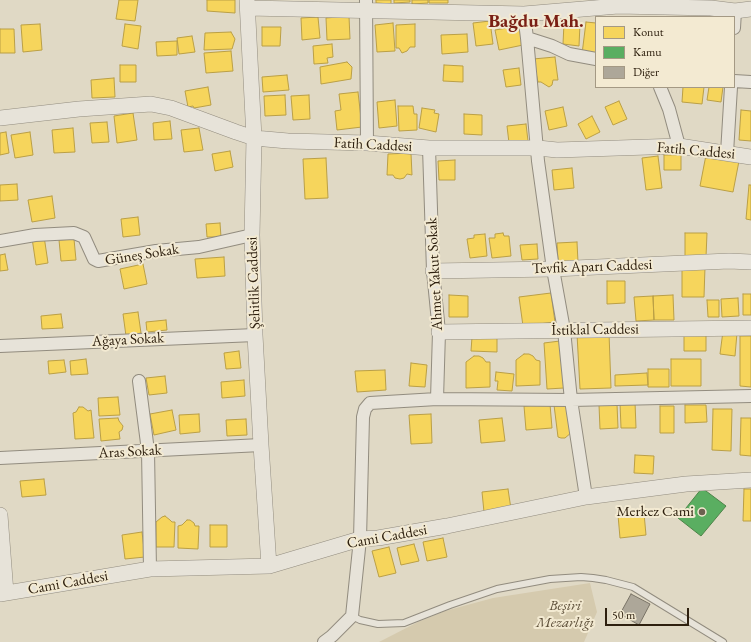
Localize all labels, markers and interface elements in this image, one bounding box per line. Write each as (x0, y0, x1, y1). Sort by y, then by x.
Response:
district label: Bağdu Mah. (488, 11, 584, 33)
legend (595, 16, 735, 88)
text: Konut (633, 24, 664, 40)
text: Kamu (633, 44, 662, 60)
text: Diğer (633, 64, 659, 80)
street label: Fatih Caddesi (333, 134, 413, 156)
street label: Fatih Caddesi (656, 139, 736, 163)
street label: Ahmet Yakut Sokak (423, 217, 447, 331)
street label: Şehitlik Caddesi (243, 236, 265, 330)
street label: Güneş Sokak (104, 240, 180, 270)
street label: Tevfik Aparı Caddesi (532, 256, 652, 278)
street label: İstiklal Caddesi (551, 320, 639, 340)
street label: Ağaya Sokak (91, 329, 165, 351)
street label: Aras Sokak (98, 441, 162, 463)
place label: Merkez Cami (616, 503, 694, 521)
marker: Merkez Cami (697, 507, 707, 517)
street label: Cami Caddesi (345, 521, 429, 553)
street label: Cami Caddesi (26, 567, 110, 599)
park label: Beşiri Mezarlığı (536, 597, 594, 632)
scale bar (607, 600, 691, 626)
text: 50 m (612, 607, 635, 623)

